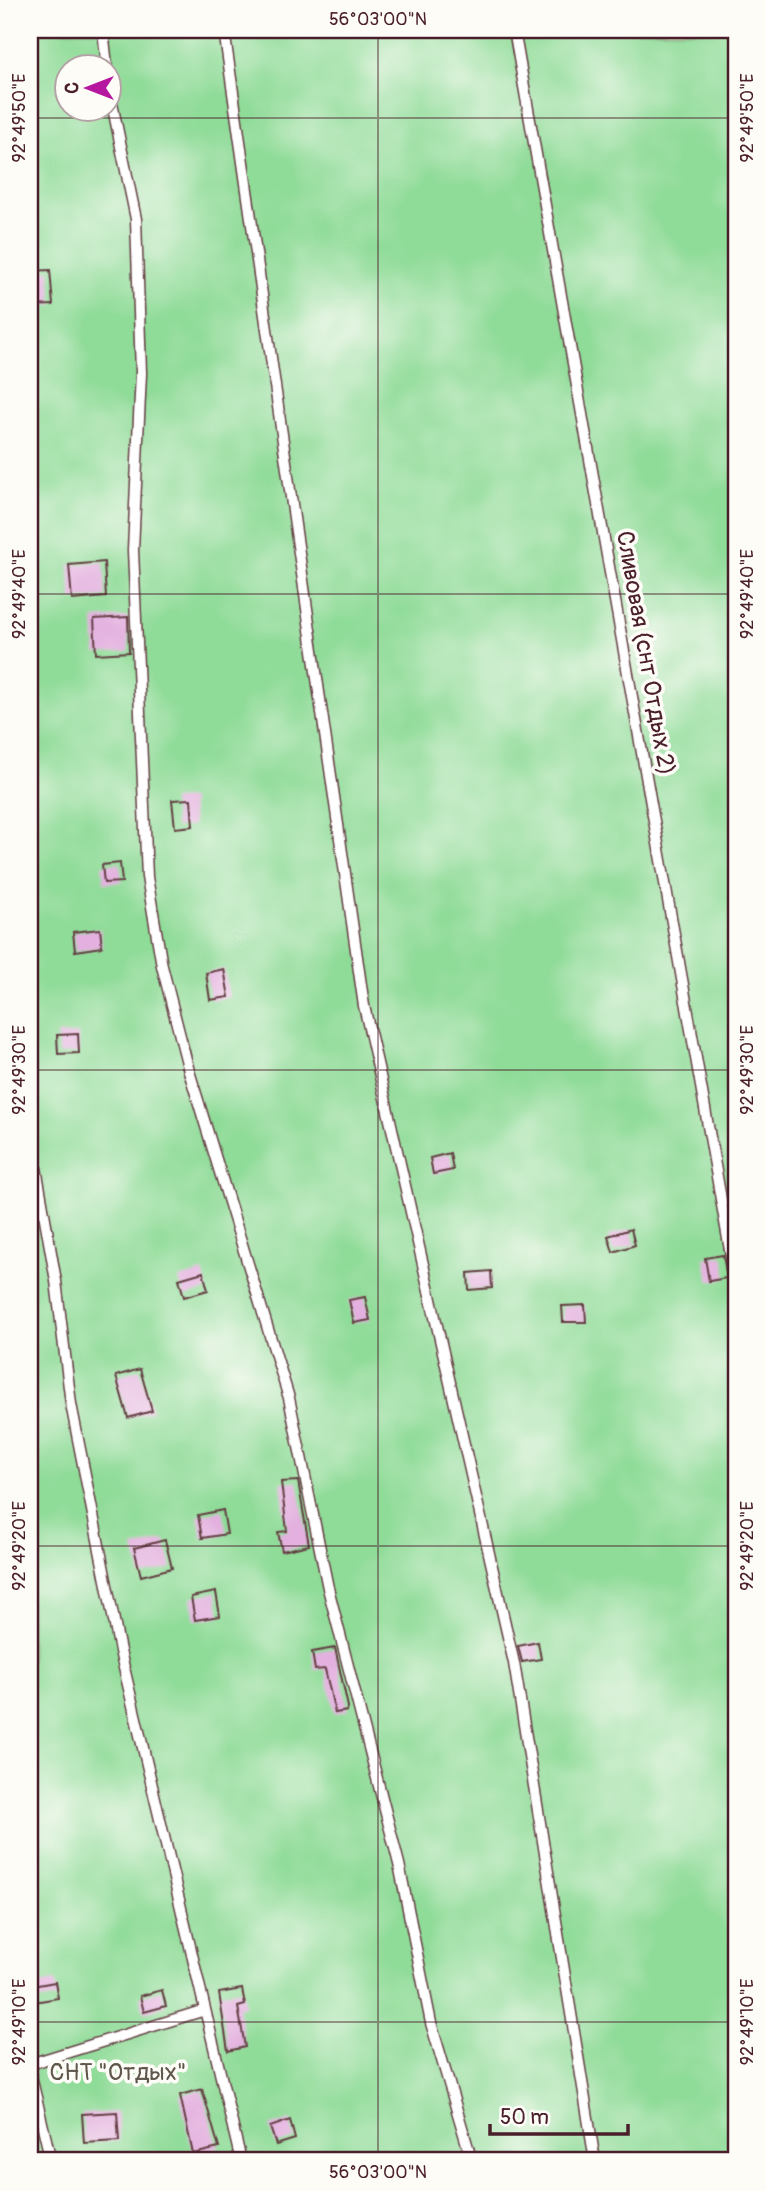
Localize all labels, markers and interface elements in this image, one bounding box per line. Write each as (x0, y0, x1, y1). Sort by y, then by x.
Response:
text: 56°03'00"N (329, 8, 427, 31)
north arrow (52, 52, 122, 122)
text: 92°49'50"E (8, 73, 31, 163)
text: 92°49'50"E (736, 73, 759, 163)
text: С (60, 82, 84, 94)
street label: Сливовая (снт Отдых 2) (610, 529, 681, 777)
text: 92°49'40"E (8, 549, 31, 639)
text: 92°49'40"E (736, 549, 759, 639)
text: 92°49'30"E (8, 1025, 31, 1115)
text: 92°49'30"E (736, 1025, 759, 1115)
text: 92°49'20"E (8, 1501, 31, 1591)
text: 92°49'20"E (736, 1501, 759, 1591)
text: 92°49'10"E (8, 1979, 31, 2065)
text: 92°49'10"E (736, 1979, 759, 2065)
park label: СНТ "Отдых" (49, 2058, 187, 2087)
scale bar (490, 2093, 628, 2137)
text: 50 m (500, 2104, 549, 2131)
text: 56°03'00"N (329, 2161, 427, 2184)

